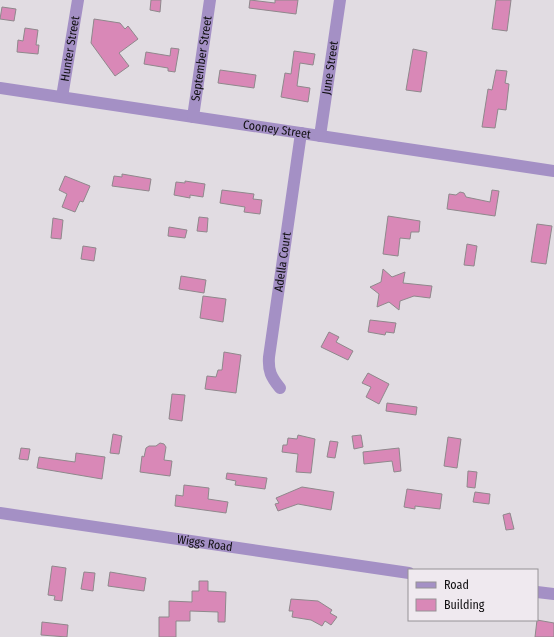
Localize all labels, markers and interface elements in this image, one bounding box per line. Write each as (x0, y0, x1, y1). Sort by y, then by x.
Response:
street label: Hunter Street (58, 15, 82, 82)
street label: September Street (188, 15, 215, 102)
street label: June Street (319, 40, 341, 96)
street label: Cooney Street (242, 117, 312, 141)
street label: Adella Court (271, 231, 294, 293)
street label: Wiggs Road (176, 532, 234, 554)
legend (408, 569, 538, 621)
text: Road (444, 578, 469, 592)
text: Building (444, 598, 485, 612)

